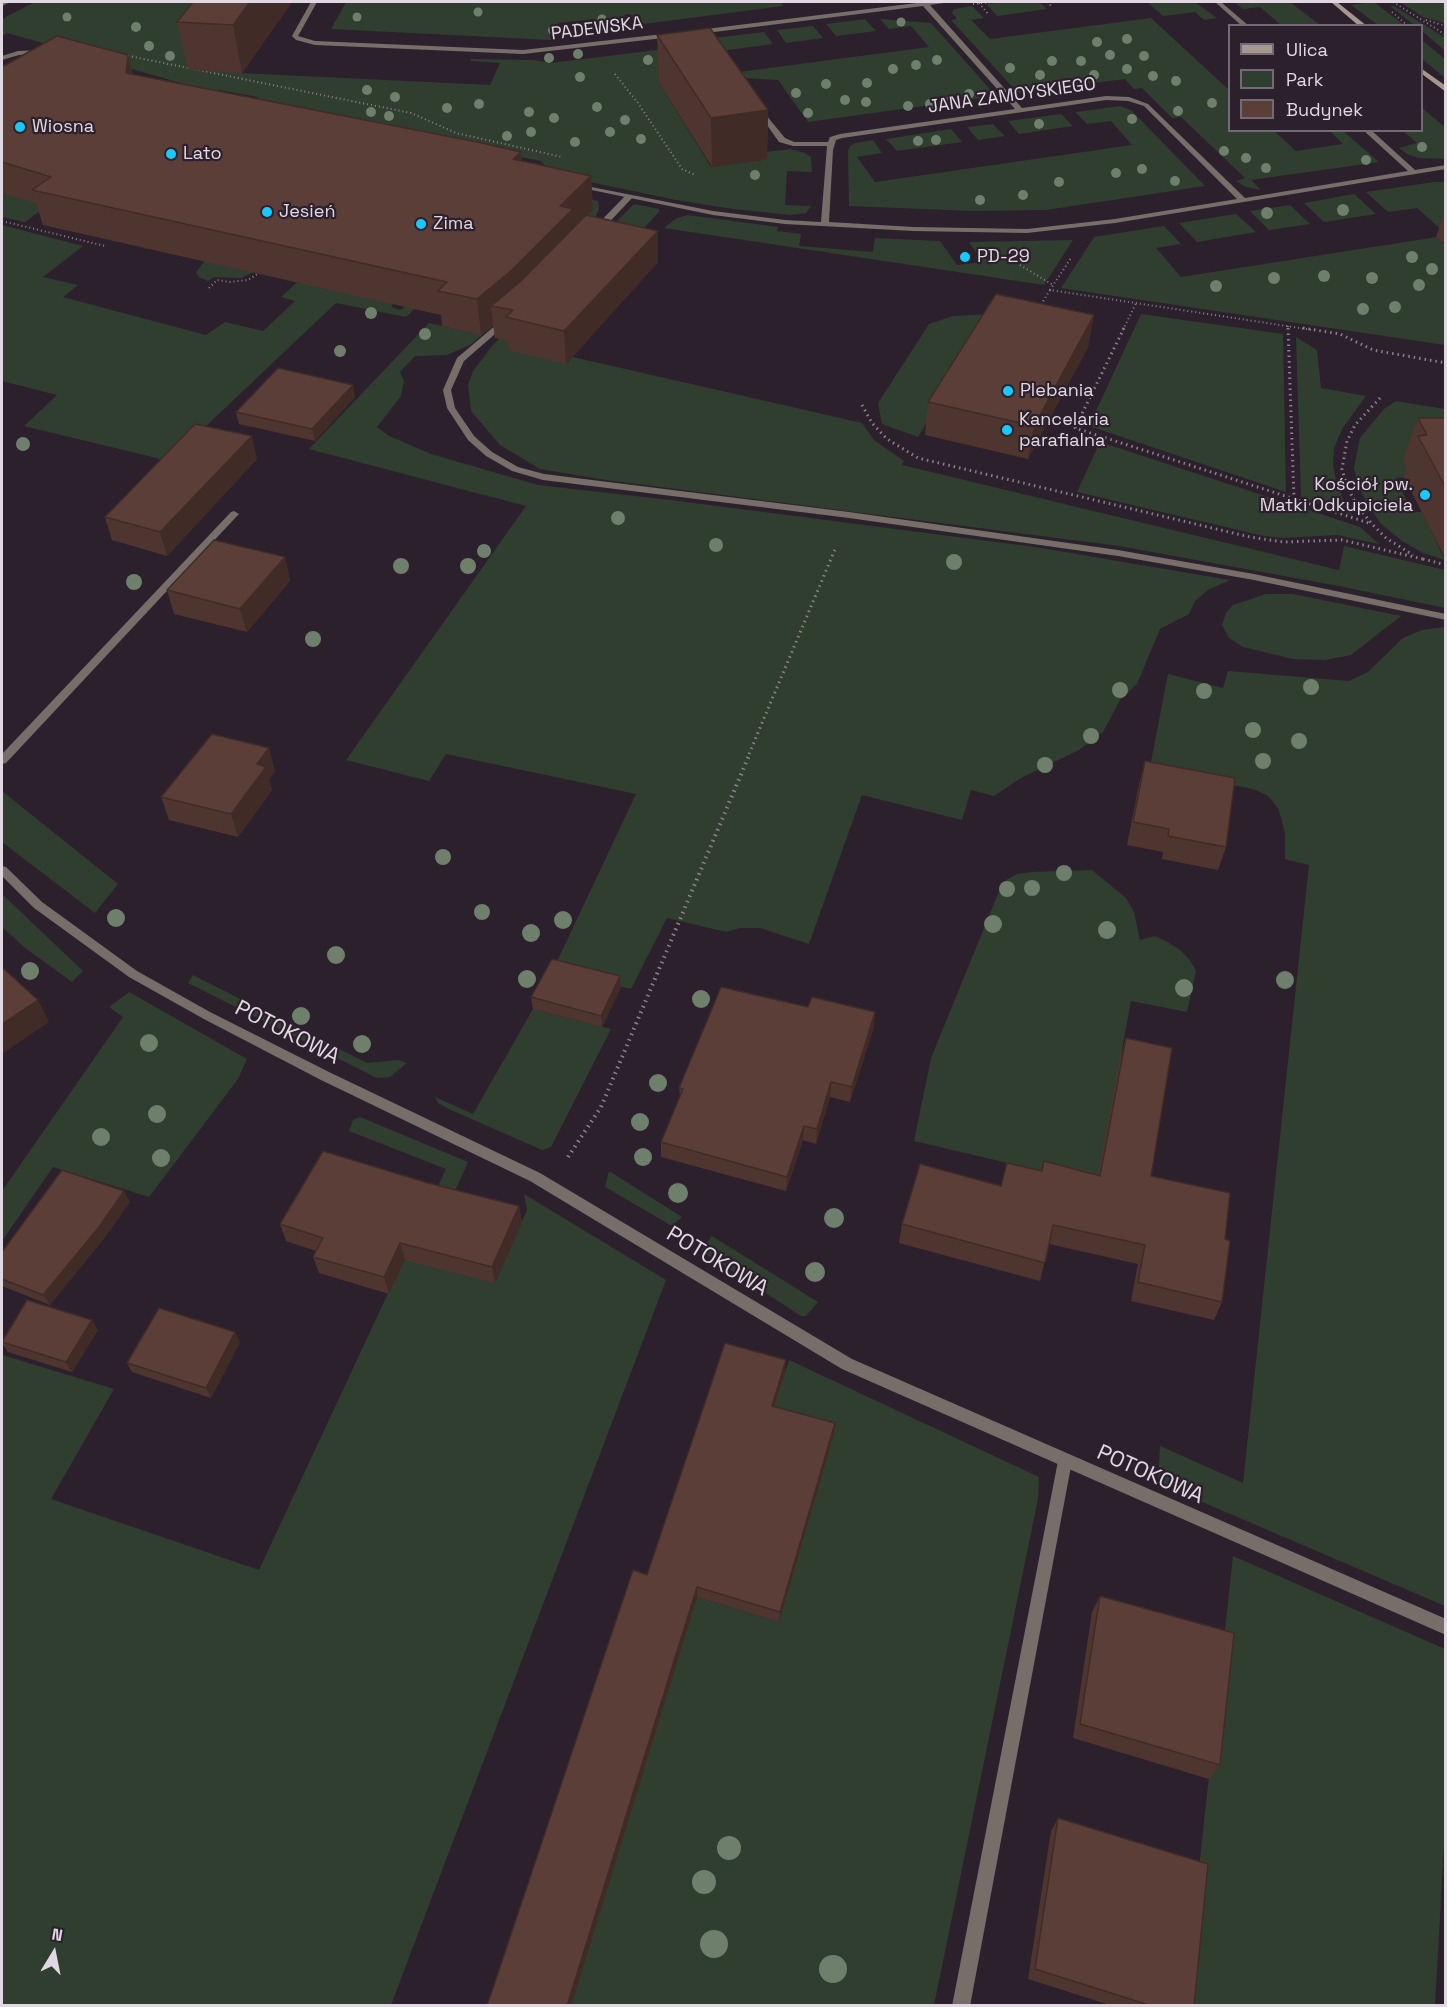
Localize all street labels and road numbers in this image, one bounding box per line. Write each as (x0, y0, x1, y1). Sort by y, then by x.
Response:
street label: PADEWSKA (550, 13, 644, 45)
street label: JANA ZAMOYSKIEGO (927, 74, 1097, 118)
street label: POTOKOWA (230, 995, 344, 1071)
street label: POTOKOWA (661, 1221, 773, 1303)
street label: POTOKOWA (1093, 1440, 1207, 1510)

